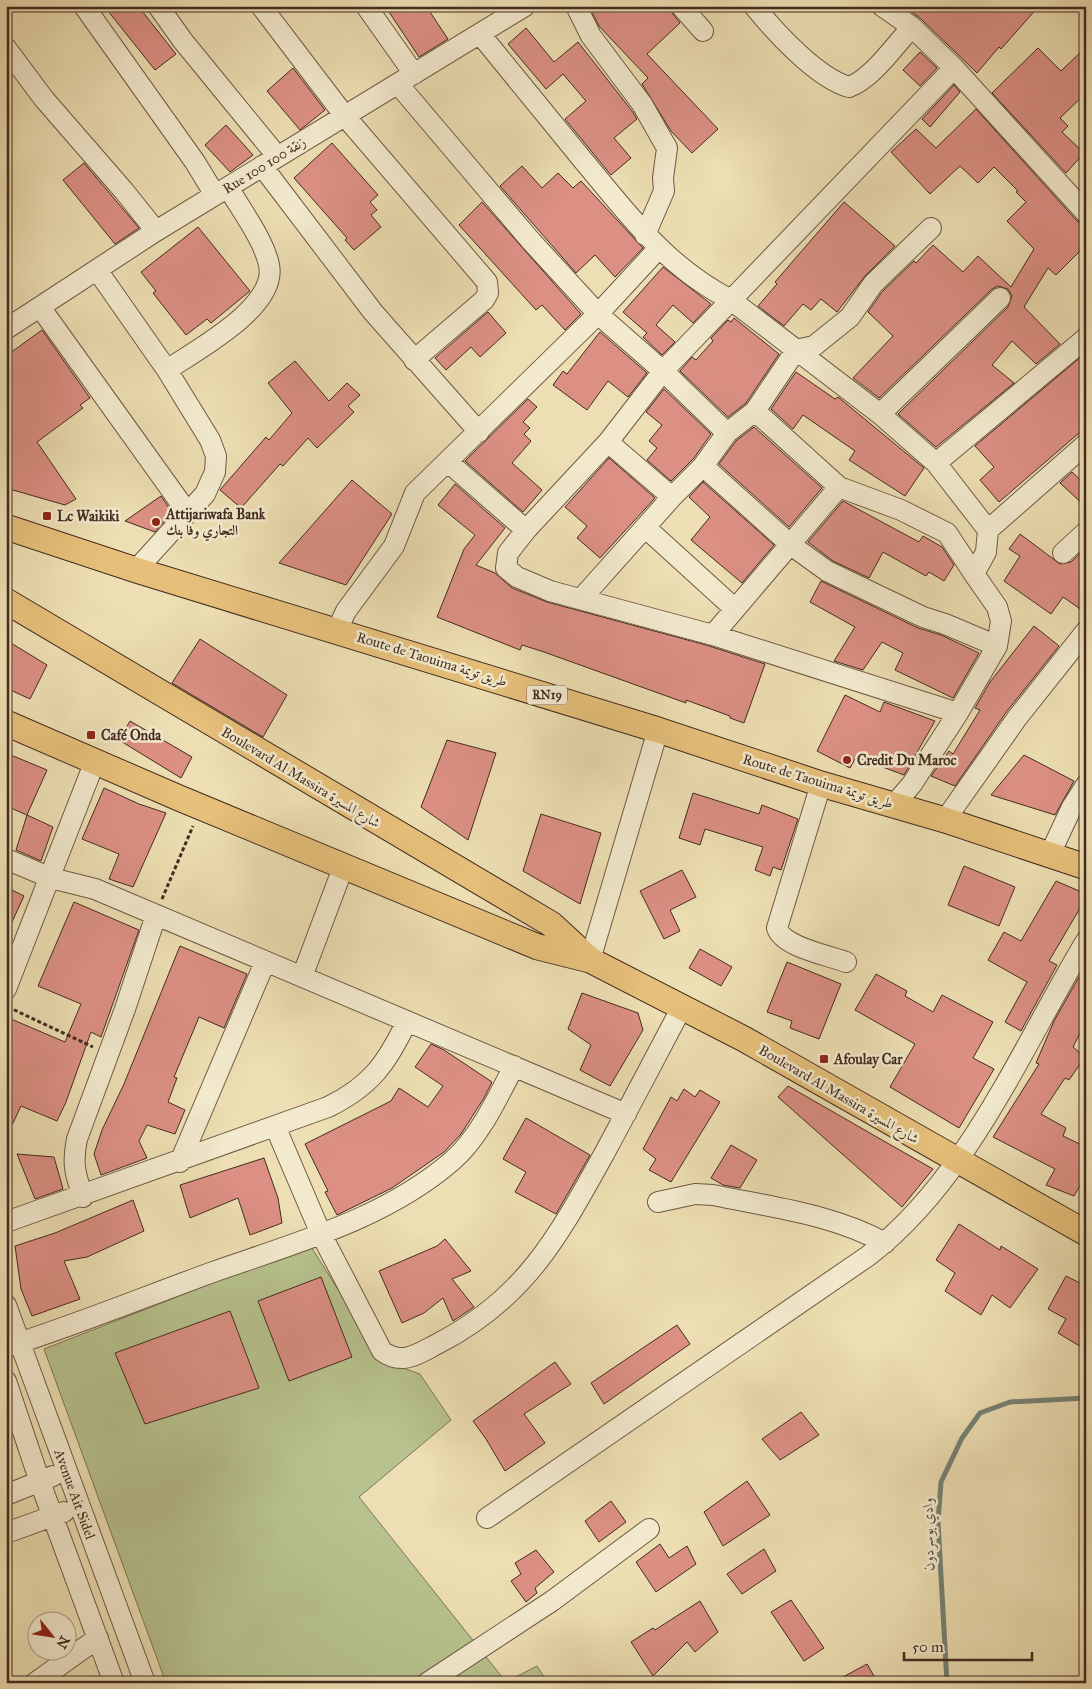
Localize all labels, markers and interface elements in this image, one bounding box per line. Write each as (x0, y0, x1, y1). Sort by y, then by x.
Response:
street label: Rue 100 زنقة 100 (220, 133, 309, 198)
place label: Attijariwafa Bank التجاري وفا بنك (165, 506, 266, 542)
place label: Lc Waikiki (57, 508, 119, 525)
marker: Lc Waikiki (41, 510, 53, 522)
marker: Attijariwafa Bank التجاري وفا بنك (150, 516, 162, 528)
street label: Route de Taouima طريق تويمة (355, 628, 509, 691)
road number: RN19 (527, 686, 567, 704)
street label: Boulevard Al Massira شارع المسيرة (217, 723, 383, 834)
place label: Café Onda (101, 727, 162, 744)
marker: Café Onda (85, 729, 97, 741)
street label: Route de Taouima طريق تويمة (741, 750, 895, 813)
place label: Credit Du Maroc (857, 752, 957, 769)
marker: Credit Du Maroc (841, 754, 853, 766)
street label: Boulevard Al Massira شارع المسيرة (754, 1042, 922, 1150)
place label: Afoulay Car (833, 1051, 903, 1069)
marker: Afoulay Car (818, 1053, 830, 1065)
street label: Avenue Ait Sidel (50, 1446, 99, 1542)
water label: وادي بوسردون (918, 1497, 941, 1571)
north arrow (28, 1612, 78, 1662)
scale bar (904, 1629, 1032, 1661)
text: N (52, 1633, 73, 1652)
text: 50 m (912, 1638, 944, 1656)

